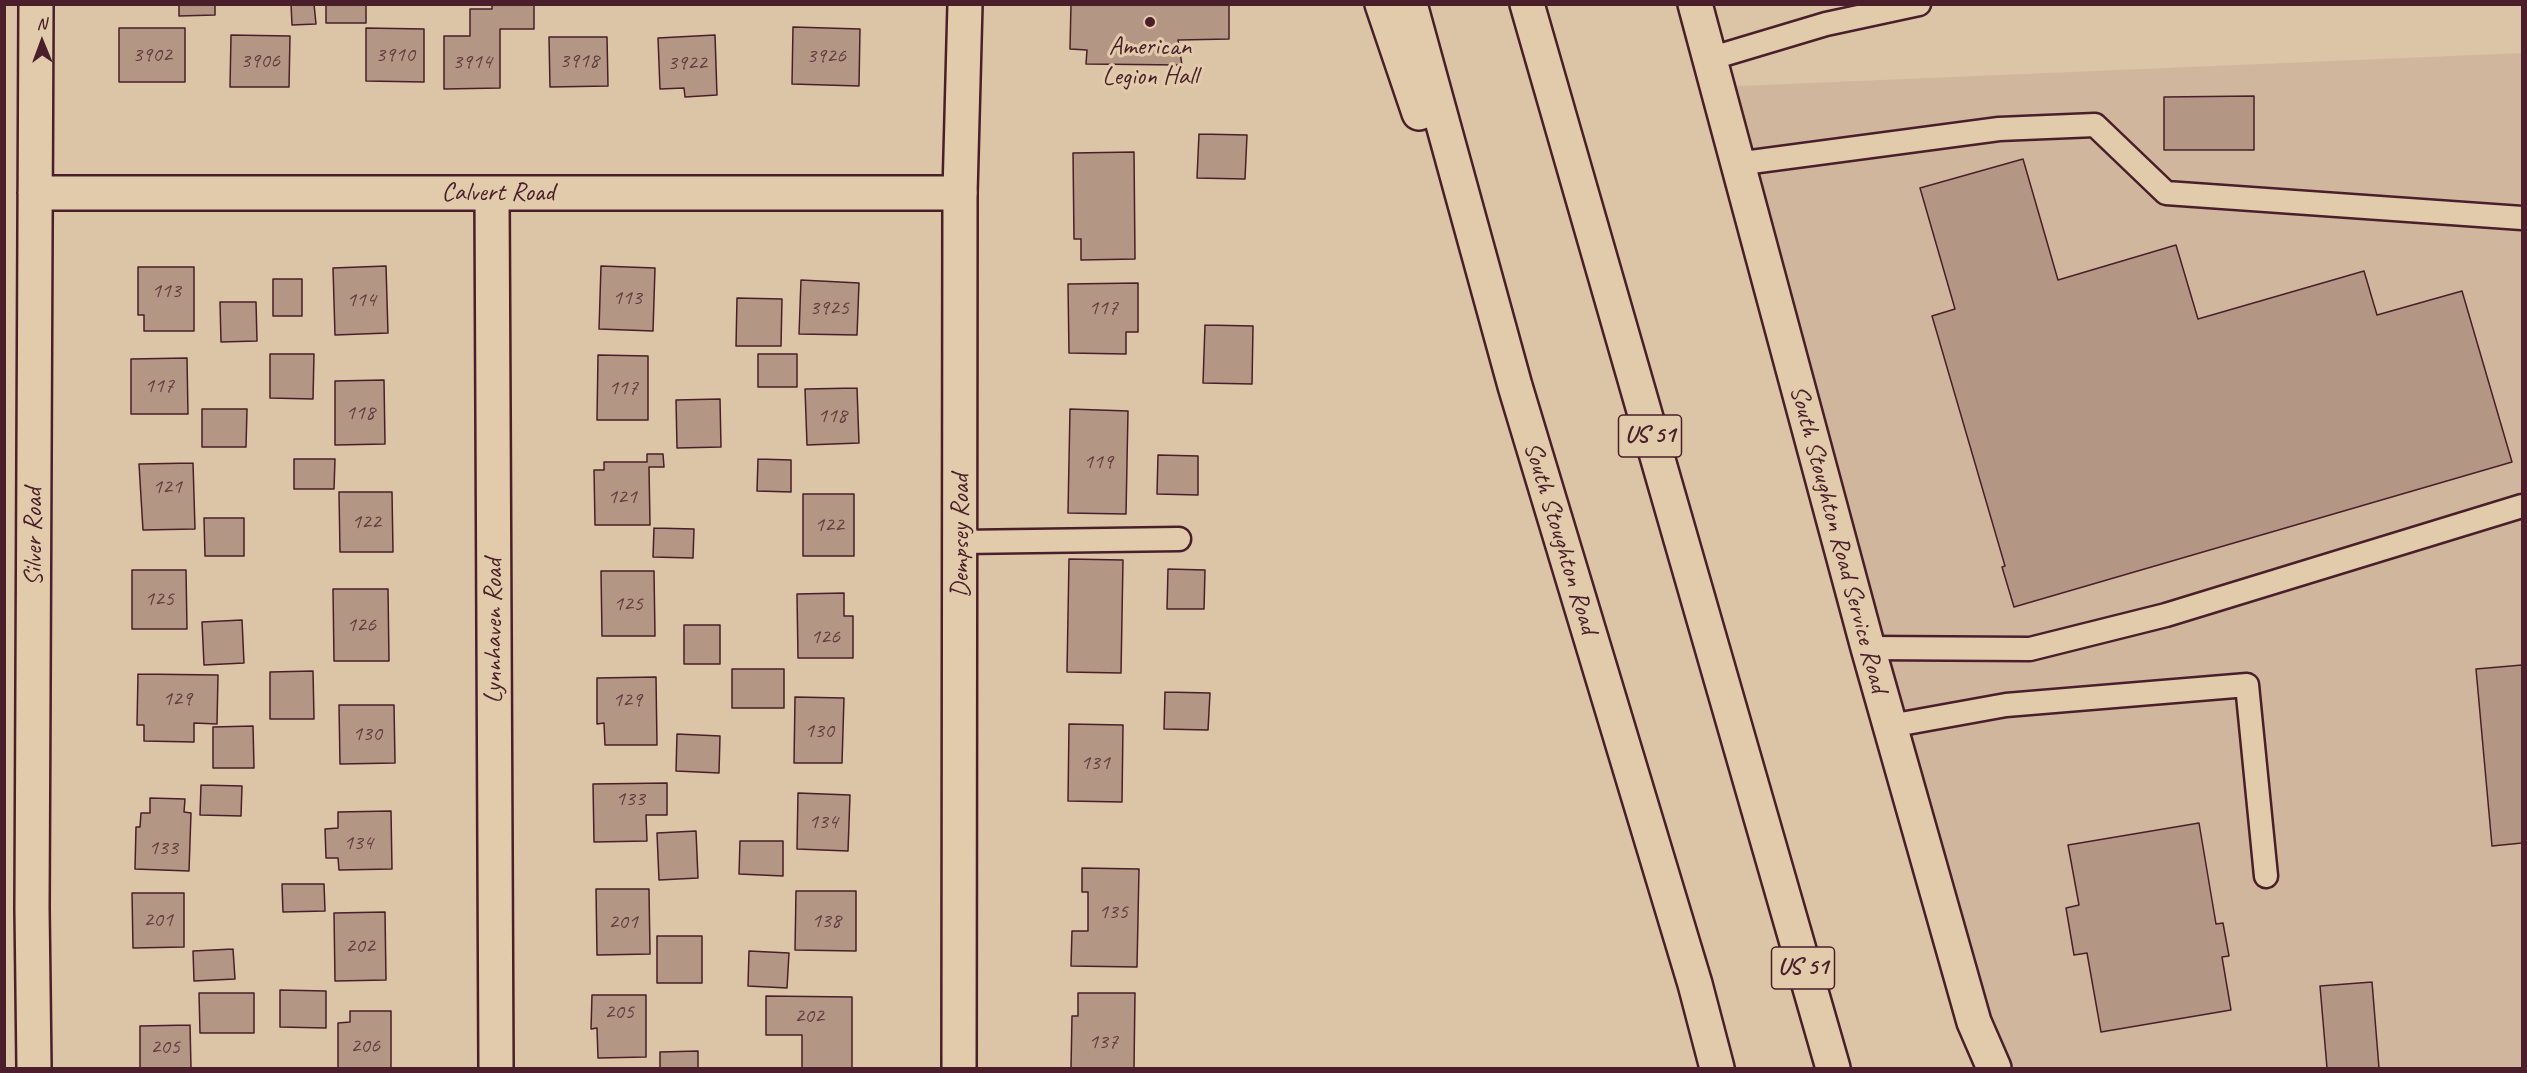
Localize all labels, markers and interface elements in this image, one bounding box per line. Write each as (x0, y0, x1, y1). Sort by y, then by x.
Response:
north arrow (12, 12, 72, 72)
text: N (37, 14, 47, 34)
marker: American Legion Hall (1143, 15, 1157, 29)
place label: American Legion Hall (1102, 31, 1198, 92)
house number: 3902 (132, 42, 172, 68)
house number: 3910 (375, 42, 415, 68)
house number: 3926 (806, 43, 846, 69)
house number: 3906 (240, 48, 280, 74)
house number: 3918 (559, 48, 599, 74)
house number: 3914 (452, 49, 492, 75)
house number: 3922 (667, 50, 707, 76)
street label: Calvert Road (442, 177, 554, 209)
house number: 113 (151, 278, 181, 304)
house number: 113 (612, 285, 642, 311)
house number: 114 (346, 287, 376, 313)
house number: 3925 (809, 295, 849, 321)
house number: 117 (1088, 295, 1118, 321)
house number: 117 (144, 373, 174, 399)
house number: 117 (608, 375, 638, 401)
street label: South Stoughton Road Service Road (1782, 382, 1894, 696)
house number: 118 (345, 400, 375, 426)
house number: 118 (817, 403, 847, 429)
road number: US 51 (1618, 415, 1682, 457)
street label: South Stoughton Road (1516, 438, 1604, 638)
house number: 119 (1083, 449, 1113, 475)
house number: 121 (152, 474, 182, 500)
street label: Dempsey Road (945, 474, 977, 598)
house number: 121 (607, 484, 637, 510)
street label: Silver Road (18, 488, 50, 586)
house number: 122 (351, 509, 381, 535)
house number: 122 (814, 512, 844, 538)
street label: Lynnhaven Road (478, 559, 510, 703)
house number: 125 (144, 586, 174, 612)
house number: 125 (613, 591, 643, 617)
house number: 126 (346, 612, 376, 638)
house number: 126 (810, 624, 840, 650)
house number: 129 (162, 686, 192, 712)
house number: 129 (612, 687, 642, 713)
house number: 130 (804, 718, 834, 744)
house number: 130 (352, 721, 382, 747)
house number: 131 (1080, 750, 1110, 776)
house number: 133 (615, 786, 645, 812)
house number: 134 (808, 809, 838, 835)
house number: 134 (343, 830, 373, 856)
house number: 133 (148, 835, 178, 861)
house number: 135 (1098, 899, 1128, 925)
house number: 201 (143, 907, 173, 933)
house number: 138 (811, 908, 841, 934)
house number: 201 (608, 909, 638, 935)
house number: 202 (345, 933, 375, 959)
road number: US 51 (1772, 947, 1834, 989)
house number: 205 (604, 999, 634, 1025)
house number: 202 (794, 1003, 824, 1029)
house number: 137 (1088, 1029, 1118, 1055)
house number: 206 (350, 1033, 380, 1059)
house number: 205 (150, 1034, 180, 1060)

